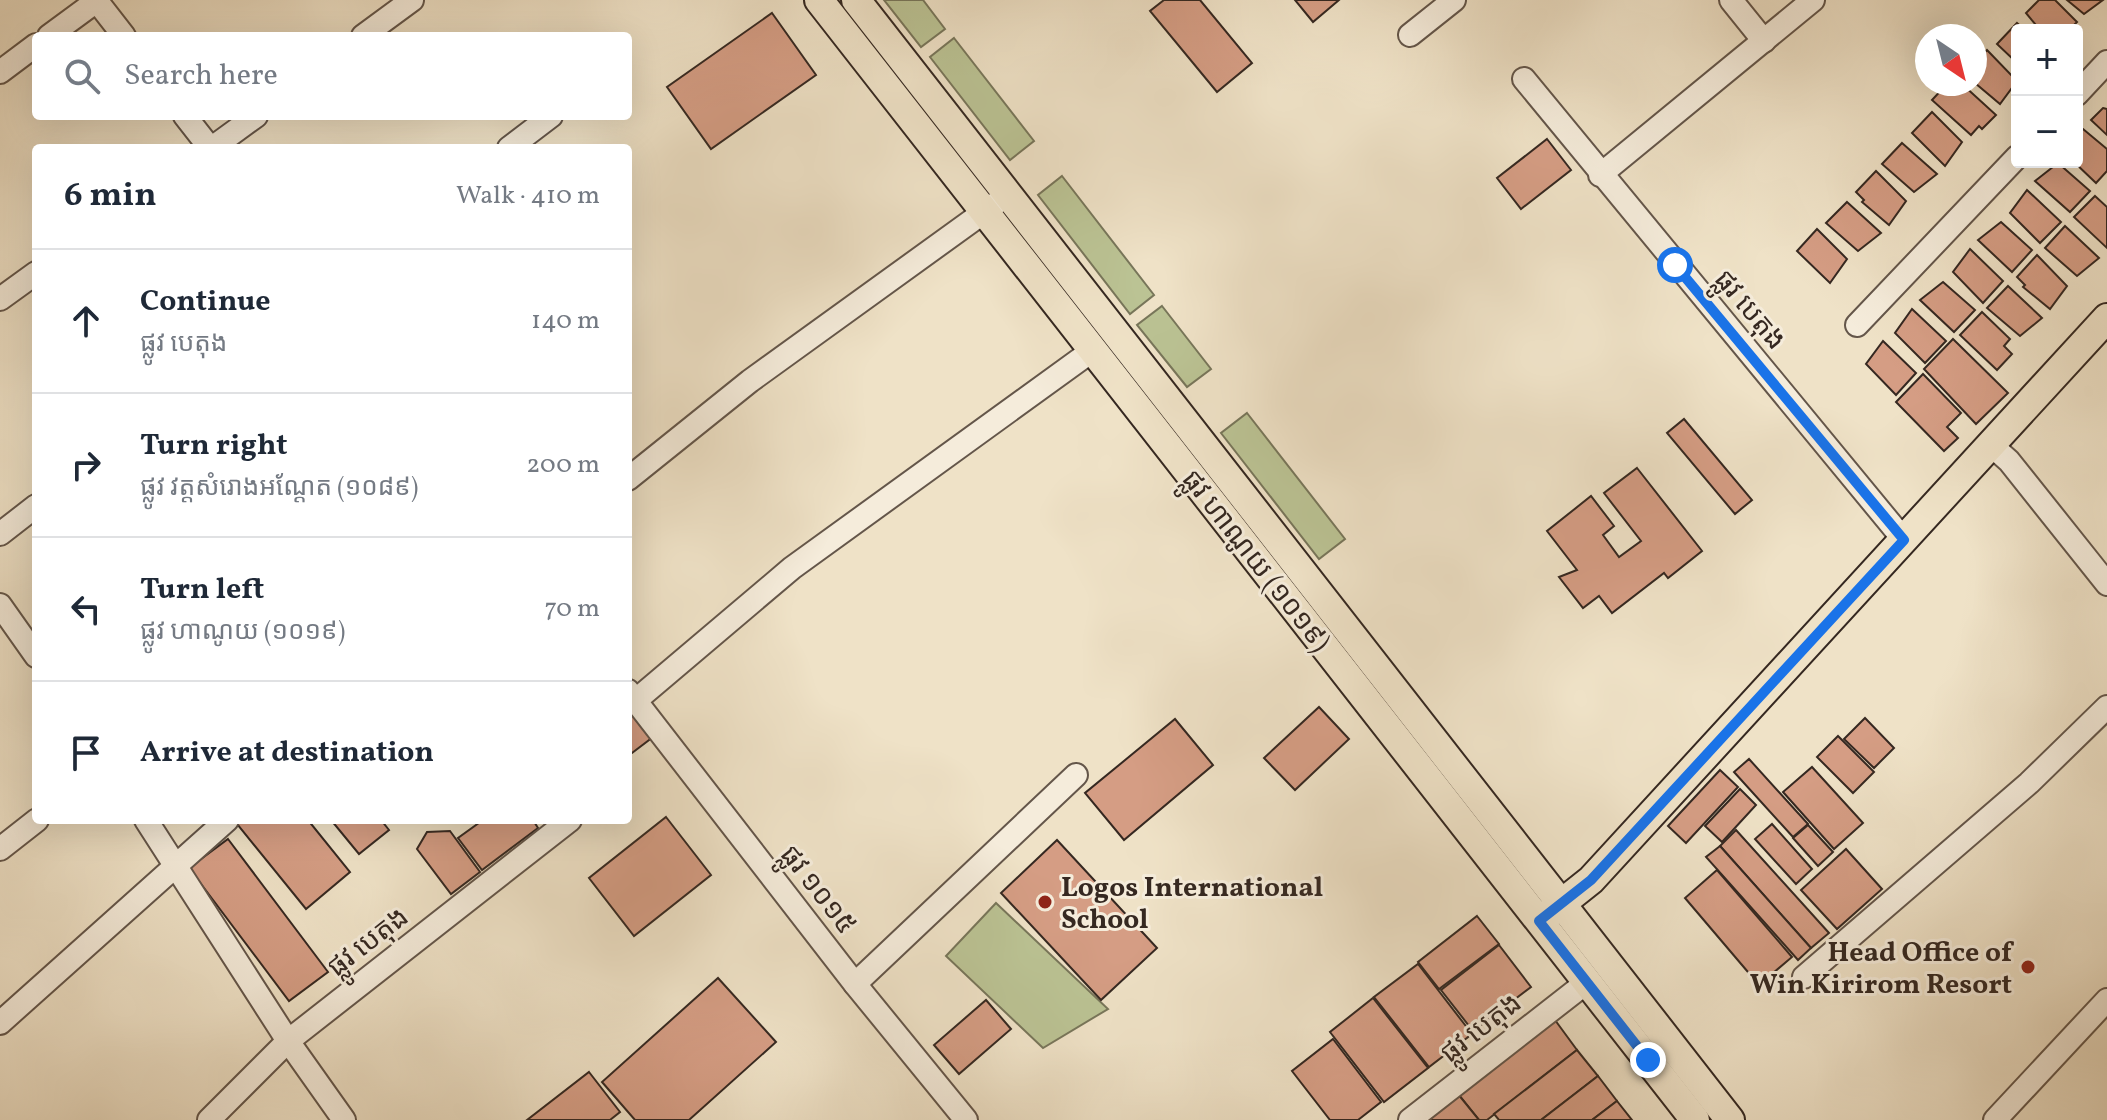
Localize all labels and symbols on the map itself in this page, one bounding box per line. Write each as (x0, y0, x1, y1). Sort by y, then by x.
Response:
north arrow (1915, 24, 1987, 96)
route start (1657, 247, 1693, 283)
street label: ផ្លូវ បេតុង (1701, 262, 1794, 361)
street label: ផ្លូវ ហាណូយ (១០១៩) (1169, 462, 1338, 663)
street label: ផ្លូវ ១០១៥ (767, 838, 864, 945)
place label: Logos International School (1061, 869, 1323, 940)
marker: Logos International School (1036, 893, 1054, 911)
street label: ផ្លូវ បេតុង (320, 899, 420, 990)
place label: Head Office of Win Kirirom Resort (1750, 934, 2014, 1005)
marker: Head Office of Win Kirirom Resort (2019, 958, 2037, 976)
street label: ផ្លូវ បេតុង (1433, 985, 1533, 1076)
route end (1630, 1042, 1666, 1078)

